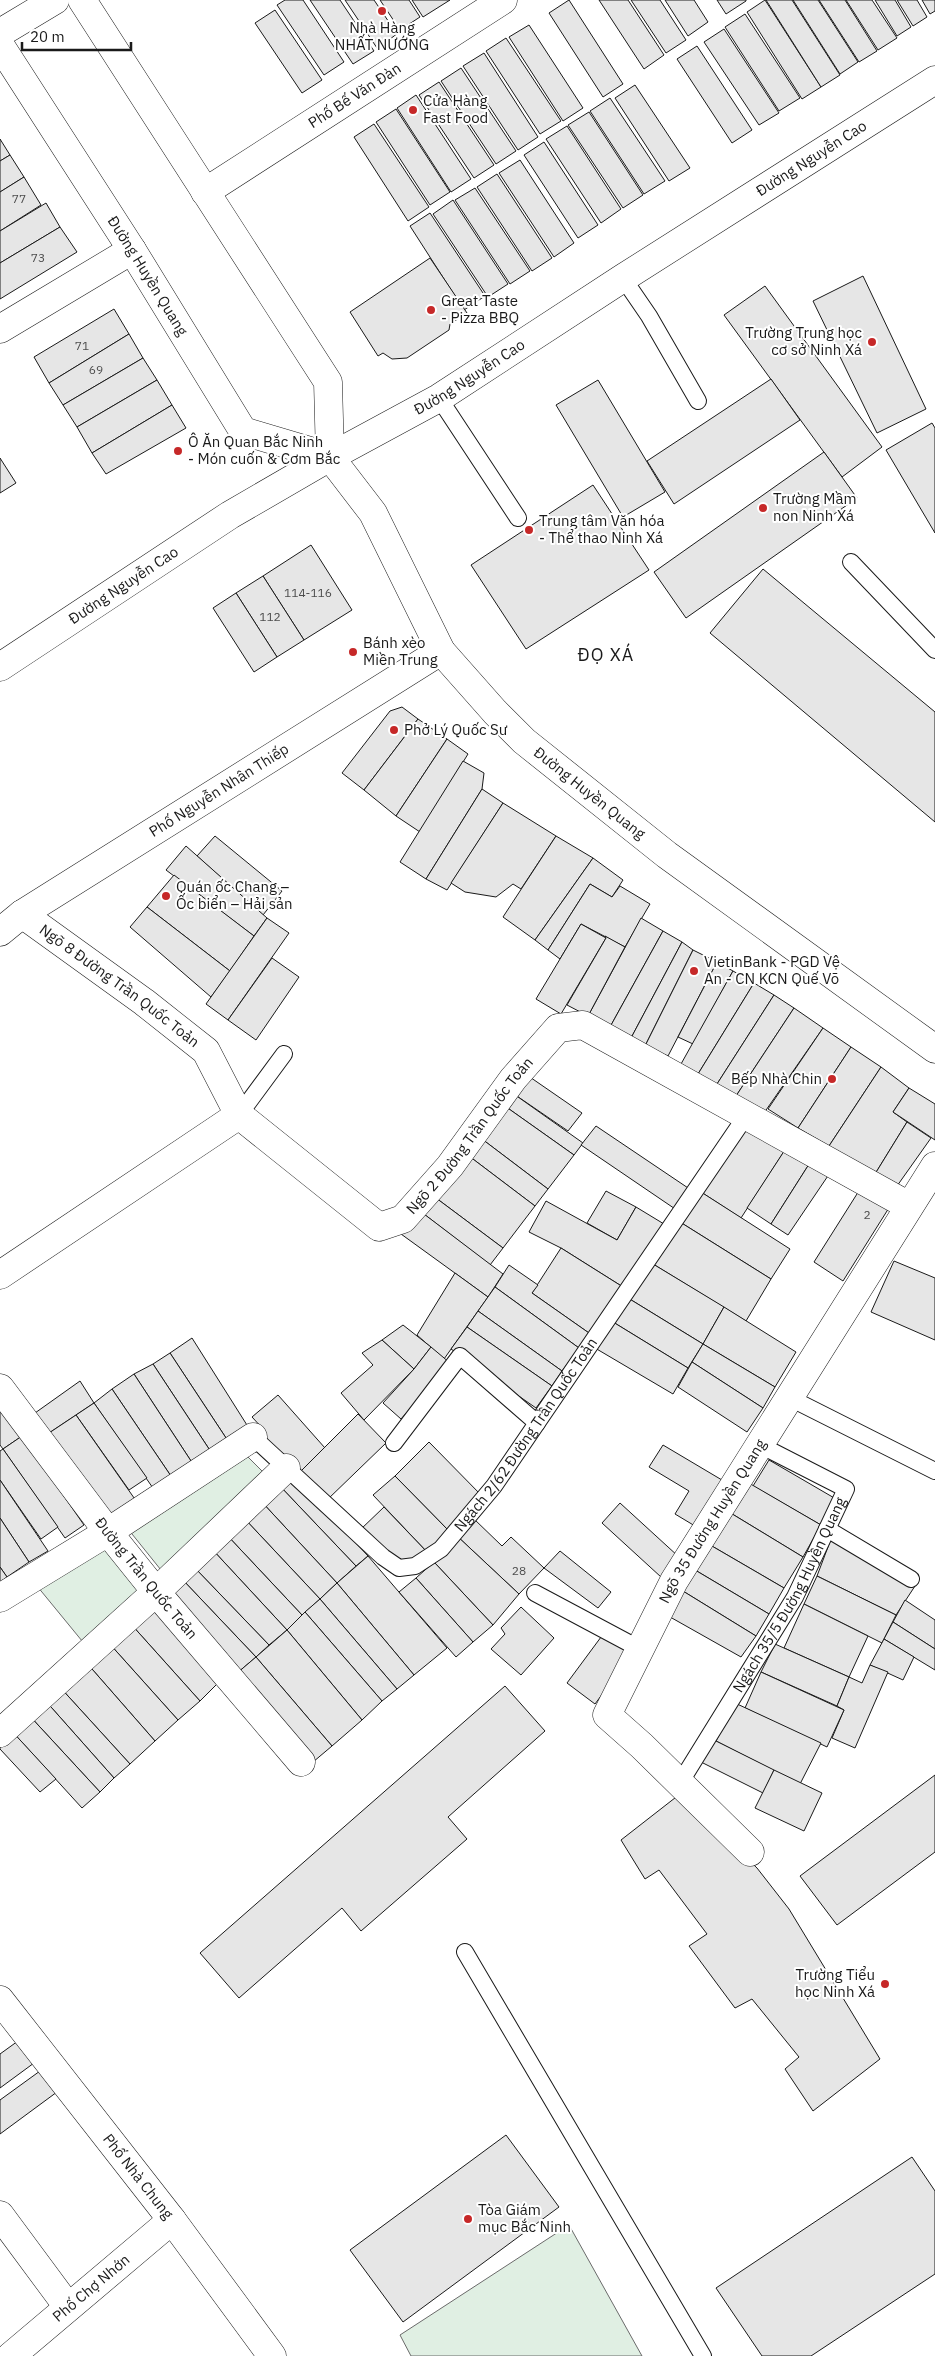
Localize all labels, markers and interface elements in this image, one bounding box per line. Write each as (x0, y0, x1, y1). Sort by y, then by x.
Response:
marker: Nhà Hàng NHẤT NƯỚNG (376, 5, 388, 17)
place label: Nhà Hàng NHẤT NƯỚNG (335, 18, 429, 54)
scale bar (22, 20, 131, 52)
text: 20 m (30, 27, 65, 46)
street label: Phố Bế Văn Đàn (304, 58, 404, 132)
place label: Cửa Hàng Fast Food (423, 91, 488, 127)
marker: Cửa Hàng Fast Food (407, 104, 419, 116)
street label: Đường Nguyễn Cao (752, 116, 870, 200)
house number: 77 (12, 191, 26, 206)
street label: Đường Huyền Quang (104, 212, 192, 339)
house number: 73 (31, 250, 45, 265)
place label: Great Taste - Pizza BBQ (441, 291, 519, 327)
marker: Great Taste - Pizza BBQ (425, 304, 437, 316)
place label: Trường Trung học cơ sở Ninh Xá (745, 323, 862, 359)
street label: Đường Nguyễn Cao (410, 335, 528, 419)
marker: Trường Trung học cơ sở Ninh Xá (866, 336, 878, 348)
house number: 71 (75, 338, 89, 353)
house number: 69 (89, 362, 103, 377)
place label: Ô Ăn Quan Bắc Ninh - Món cuốn & Cơm Bắc (188, 432, 341, 468)
marker: Ô Ăn Quan Bắc Ninh - Món cuốn & Cơm Bắc (172, 445, 184, 457)
place label: Trường Mầm non Ninh Xá (773, 489, 857, 525)
marker: Trường Mầm non Ninh Xá (757, 502, 769, 514)
place label: Trung tâm Văn hóa - Thể thao Ninh Xá (539, 511, 665, 547)
marker: Trung tâm Văn hóa - Thể thao Ninh Xá (523, 524, 535, 536)
street label: Đường Nguyễn Cao (65, 542, 182, 628)
house number: 114-116 (284, 585, 332, 600)
house number: 112 (259, 609, 281, 624)
place label: Bánh xèo Miền Trung (363, 633, 438, 669)
district label: ĐỌ XÁ (578, 643, 634, 666)
marker: Bánh xèo Miền Trung (347, 646, 359, 658)
place label: Phở Lý Quốc Sư (404, 720, 508, 739)
marker: Phở Lý Quốc Sư (388, 724, 400, 736)
street label: Phố Nguyễn Nhân Thiếp (145, 739, 292, 841)
street label: Đường Huyền Quang (530, 742, 650, 843)
place label: Quán ốc Chang – Ốc biển – Hải sản (176, 877, 293, 913)
marker: Quán ốc Chang – Ốc biển – Hải sản (160, 890, 172, 902)
street label: Ngõ 8 Đường Trần Quốc Toản (36, 920, 203, 1051)
place label: VietinBank - PGD Vệ An - CN KCN Quế Võ (704, 952, 840, 988)
marker: VietinBank - PGD Vệ An - CN KCN Quế Võ (688, 965, 700, 977)
street label: Ngõ 2 Đường Trần Quốc Toản (402, 1053, 537, 1218)
place label: Bếp Nhà Chin (731, 1069, 822, 1088)
marker: Bếp Nhà Chin (826, 1073, 838, 1085)
house number: 2 (863, 1207, 871, 1222)
street label: Ngách 2/62 Đường Trần Quốc Toản (450, 1334, 601, 1535)
street label: Ngõ 35 Đường Huyền Quang (654, 1435, 770, 1606)
street label: Ngách 35/5 Đường Huyền Quang (728, 1494, 850, 1696)
street label: Đường Trần Quốc Toản (91, 1513, 202, 1643)
house number: 28 (512, 1563, 526, 1578)
place label: Trường Tiểu học Ninh Xá (795, 1965, 875, 2001)
marker: Trường Tiểu học Ninh Xá (879, 1978, 891, 1990)
street label: Phố Nhà Chung (99, 2130, 178, 2223)
place label: Tòa Giám mục Bắc Ninh (478, 2200, 571, 2236)
marker: Tòa Giám mục Bắc Ninh (462, 2213, 474, 2225)
street label: Phố Chợ Nhớn (48, 2250, 133, 2326)

